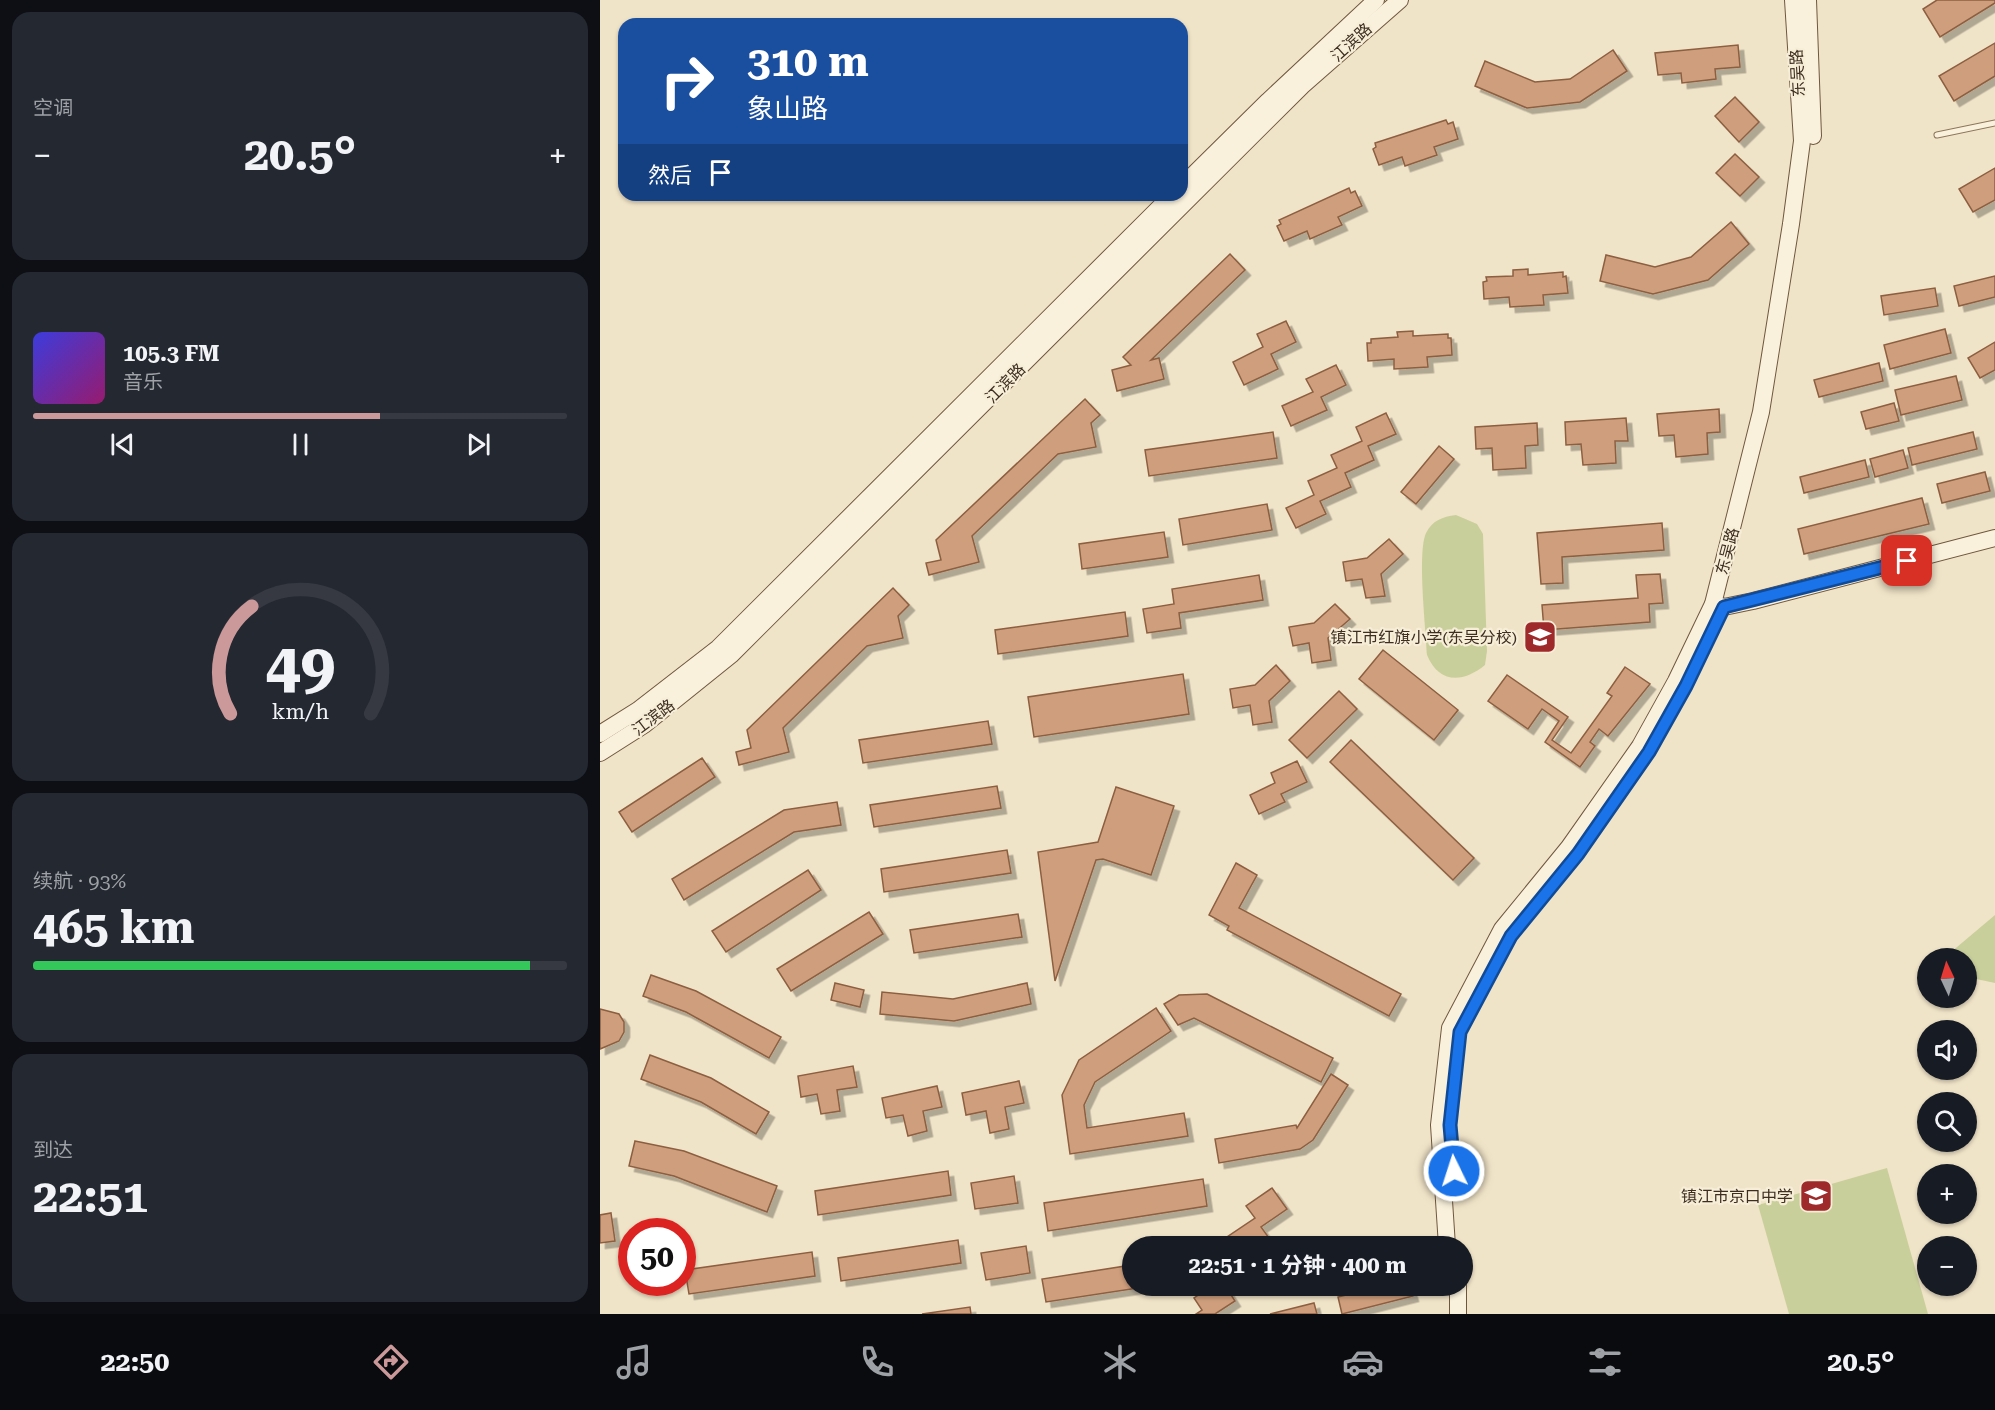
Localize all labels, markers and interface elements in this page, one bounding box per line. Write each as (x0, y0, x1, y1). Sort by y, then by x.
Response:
street label: 江滨路 (1327, 19, 1376, 65)
text: 310 m (747, 37, 869, 86)
icon: right (648, 42, 726, 120)
street label: 东吴路 (1787, 49, 1808, 97)
text: 象山路 (747, 93, 828, 125)
text: 空调 (33, 96, 73, 120)
text: 20.5° (244, 128, 356, 181)
text: − (33, 136, 51, 175)
text: + (549, 136, 567, 175)
icon: arrive (704, 156, 737, 189)
text: 然后 (648, 163, 692, 188)
text: 105.3 FM (123, 341, 220, 366)
street label: 江滨路 (982, 360, 1029, 407)
text: 音乐 (123, 370, 163, 394)
icon: previous (106, 428, 139, 461)
icon: pause (284, 428, 317, 461)
icon: next (462, 428, 495, 461)
street label: 东吴路 (1712, 525, 1743, 577)
pin (1881, 535, 1932, 586)
icon: arrive (1890, 544, 1923, 577)
school or university icon: 镇江市红旗小学(东吴分校) (1522, 619, 1558, 655)
place label: 镇江市红旗小学(东吴分校) (1331, 628, 1517, 647)
text: 49 (265, 630, 335, 703)
street label: 江滨路 (628, 695, 678, 739)
text: km/h (271, 699, 329, 724)
text: 续航 · 93% (33, 869, 126, 893)
text: 465 km (33, 901, 194, 954)
north arrow (1917, 948, 1977, 1008)
map controls (1917, 948, 1977, 1296)
button: sound (1917, 1020, 1977, 1080)
button: search (1917, 1092, 1977, 1152)
text: 到达 (33, 1138, 73, 1162)
position arrow (1422, 1139, 1486, 1203)
button: + (1917, 1164, 1977, 1224)
text: 22:51 (33, 1170, 148, 1223)
school or university icon: 镇江市京口中学 (1798, 1178, 1834, 1214)
place label: 镇江市京口中学 (1681, 1187, 1793, 1206)
speed limit sign: 50 (618, 1218, 696, 1296)
button: − (1917, 1236, 1977, 1296)
text: 22:51 · 1 分钟 · 400 m (1189, 1253, 1406, 1278)
icon: directions (370, 1341, 412, 1383)
icon: music (613, 1341, 655, 1383)
icon: phone (856, 1341, 898, 1383)
icon: climate (1099, 1341, 1141, 1383)
icon: car (1342, 1341, 1384, 1383)
icon: filters (1584, 1341, 1626, 1383)
text: 22:50 (100, 1346, 169, 1378)
text: 20.5° (1827, 1346, 1895, 1378)

